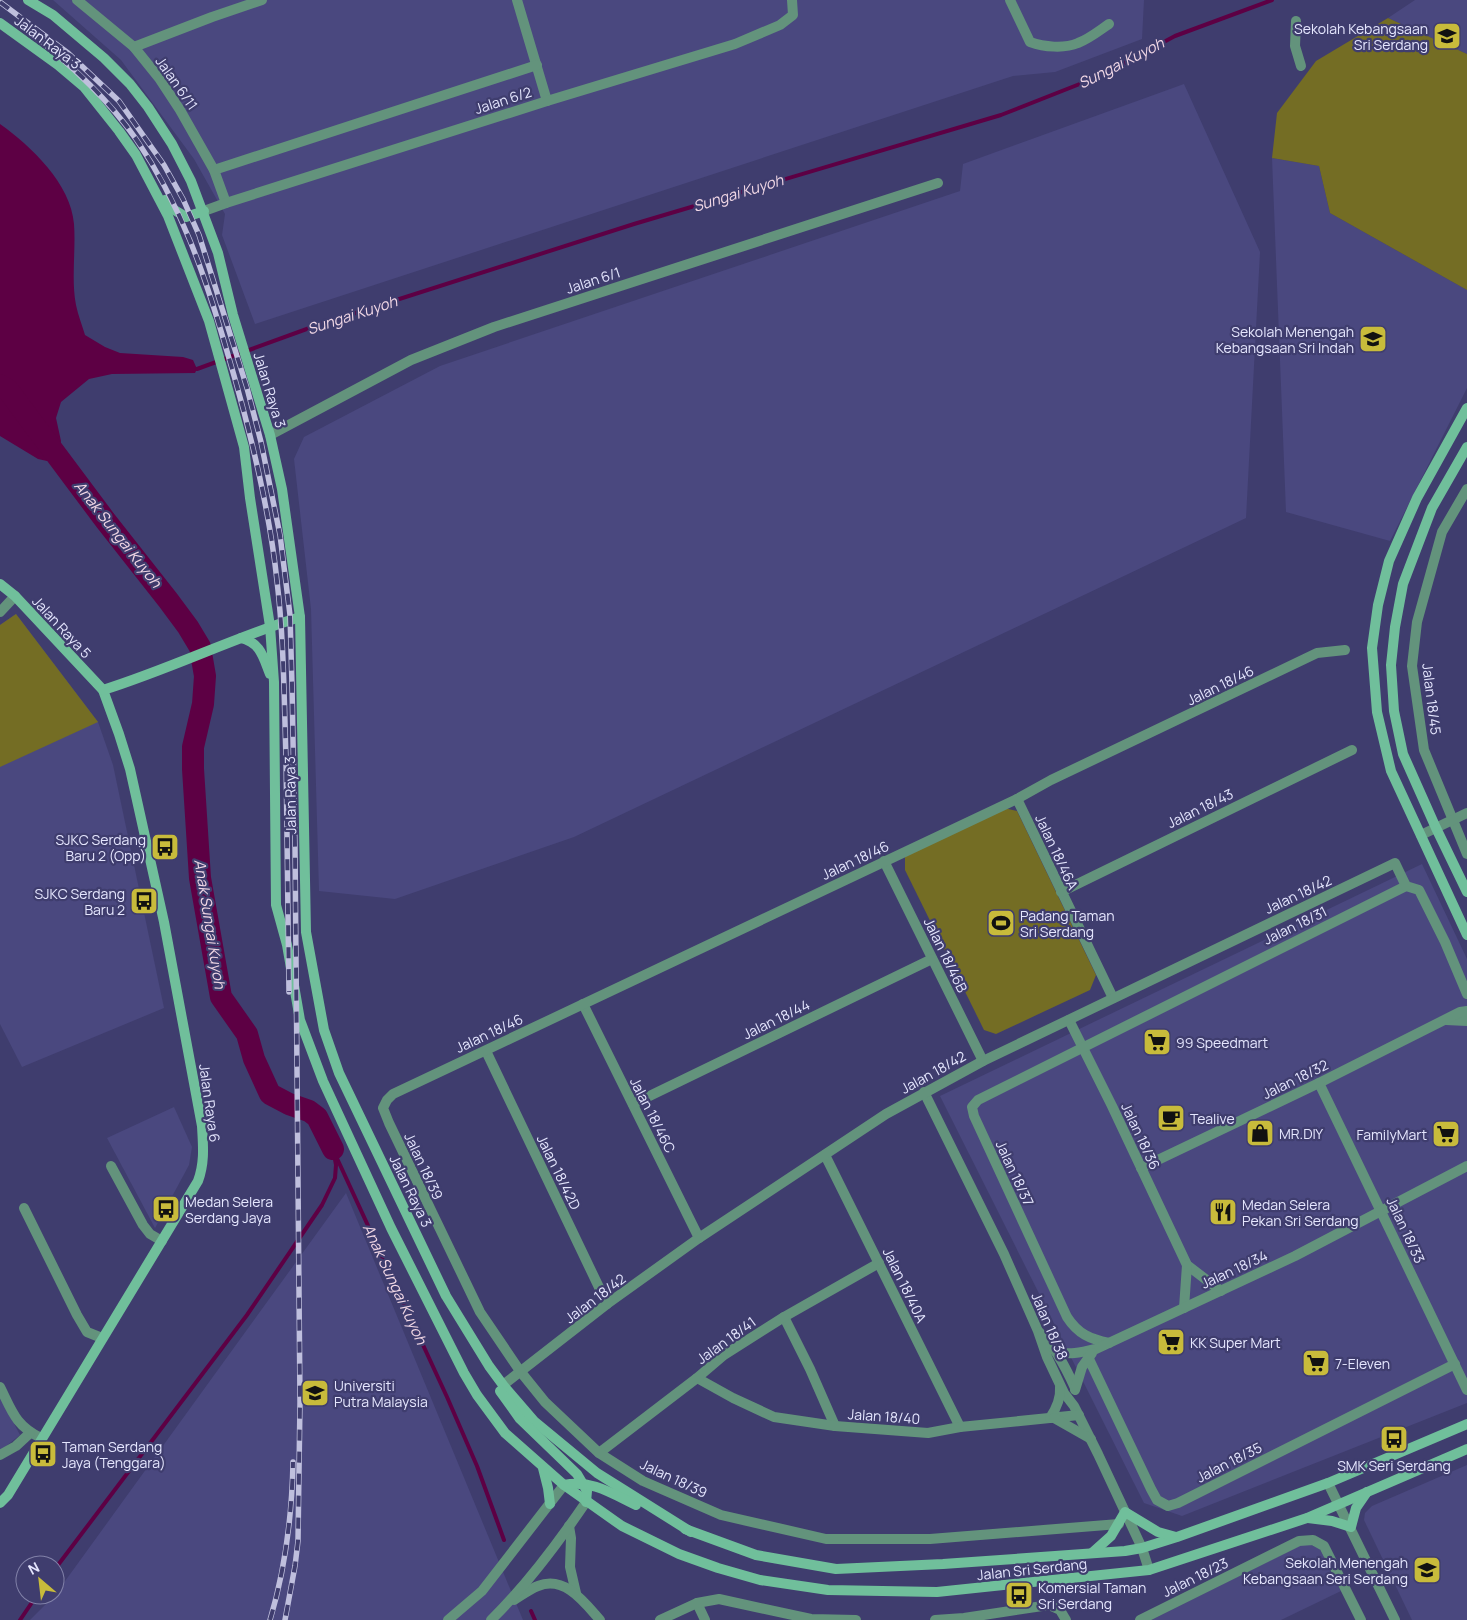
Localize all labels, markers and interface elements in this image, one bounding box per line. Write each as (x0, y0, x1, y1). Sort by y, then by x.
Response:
street label: Jalan Raya 3 (11, 11, 85, 73)
place label: Sekolah Kebangsaan Sri Serdang (1294, 19, 1428, 54)
school or university icon: Sekolah Kebangsaan Sri Serdang (1432, 21, 1462, 51)
water label: Sungai Kuyoh (1075, 32, 1168, 94)
street label: Jalan 6/11 (152, 52, 202, 114)
street label: Jalan 6/2 (472, 82, 534, 118)
water label: Sungai Kuyoh (690, 169, 787, 217)
street label: Jalan 6/1 (563, 262, 623, 298)
water label: Sungai Kuyoh (304, 290, 401, 339)
place label: Sekolah Menengah Kebangsaan Sri Indah (1216, 322, 1354, 357)
school or university icon: Sekolah Menengah Kebangsaan Sri Indah (1358, 324, 1388, 354)
street label: Jalan Raya 3 (250, 350, 290, 430)
water label: Anak Sungai Kuyoh (70, 476, 167, 593)
street label: Jalan Raya 5 (28, 592, 96, 662)
street label: Jalan 18/46 (1183, 661, 1257, 709)
street label: Jalan 18/45 (1418, 662, 1446, 736)
street label: Jalan Raya 3 (280, 756, 300, 834)
street label: Jalan 18/43 (1164, 784, 1236, 832)
street label: Jalan 18/46A (1031, 811, 1083, 893)
place label: SJKC Serdang Baru 2 (Opp) (55, 830, 146, 865)
bus stop icon: SJKC Serdang Baru 2 (Opp) (150, 832, 180, 862)
street label: Jalan 18/46 (818, 836, 892, 884)
water label: Anak Sungai Kuyoh (189, 858, 231, 991)
street label: Jalan 18/42 (1261, 870, 1335, 918)
place label: SJKC Serdang Baru 2 (34, 884, 125, 919)
bus stop icon: SJKC Serdang Baru 2 (129, 886, 159, 916)
street label: Jalan 18/31 (1260, 901, 1330, 949)
place label: Padang Taman Sri Serdang (1020, 906, 1115, 941)
sports icon: Padang Taman Sri Serdang (986, 908, 1016, 938)
street label: Jalan 18/46B (920, 914, 972, 996)
street label: Jalan 18/44 (739, 995, 813, 1043)
street label: Jalan 18/46 (452, 1009, 526, 1057)
supermarket icon: 99 Speedmart (1142, 1027, 1172, 1057)
place label: 99 Speedmart (1176, 1033, 1268, 1052)
street label: Jalan 18/42 (897, 1046, 969, 1098)
street label: Jalan 18/32 (1259, 1055, 1331, 1103)
street label: Jalan Raya 6 (195, 1063, 225, 1143)
street label: Jalan 18/46C (626, 1074, 680, 1156)
street label: Jalan 18/36 (1117, 1099, 1165, 1173)
cafe icon: Tealive (1156, 1103, 1186, 1133)
place label: Tealive (1190, 1109, 1235, 1128)
shop icon: MR.DIY (1245, 1118, 1275, 1148)
supermarket icon: FamilyMart (1431, 1119, 1461, 1149)
place label: MR.DIY (1279, 1124, 1323, 1143)
place label: FamilyMart (1356, 1125, 1427, 1144)
street label: Jalan 18/39 (400, 1129, 448, 1203)
street label: Jalan 18/42D (533, 1131, 585, 1213)
street label: Jalan 18/37 (992, 1137, 1038, 1209)
street label: Jalan Raya 3 (385, 1152, 437, 1230)
place label: Medan Selera Serdang Jaya (185, 1192, 273, 1227)
bus stop icon: Medan Selera Serdang Jaya (151, 1194, 181, 1224)
street label: Jalan 18/33 (1382, 1194, 1430, 1266)
place label: Medan Selera Pekan Sri Serdang (1242, 1195, 1359, 1230)
restaurant icon: Medan Selera Pekan Sri Serdang (1208, 1197, 1238, 1227)
water label: Anak Sungai Kuyoh (358, 1220, 433, 1349)
street label: Jalan 18/40A (879, 1244, 931, 1326)
street label: Jalan 18/34 (1198, 1245, 1270, 1293)
street label: Jalan 18/42 (561, 1269, 629, 1327)
street label: Jalan 18/38 (1027, 1289, 1073, 1363)
street label: Jalan 18/41 (692, 1312, 760, 1368)
supermarket icon: KK Super Mart (1156, 1327, 1186, 1357)
place label: KK Super Mart (1190, 1333, 1281, 1352)
supermarket icon: 7-Eleven (1301, 1348, 1331, 1378)
place label: 7-Eleven (1335, 1354, 1390, 1373)
place label: Universiti Putra Malaysia (334, 1376, 428, 1411)
school or university icon: Universiti Putra Malaysia (300, 1378, 330, 1408)
street label: Jalan 18/40 (847, 1404, 921, 1428)
bus stop icon: SMK Seri Serdang (1379, 1424, 1409, 1454)
place label: Taman Serdang Jaya (Tenggara) (62, 1437, 166, 1472)
street label: Jalan 18/35 (1193, 1437, 1265, 1487)
bus stop icon: Taman Serdang Jaya (Tenggara) (28, 1439, 58, 1469)
street label: Jalan 18/39 (637, 1454, 711, 1502)
place label: SMK Seri Serdang (1337, 1456, 1451, 1475)
street label: Jalan 18/23 (1159, 1553, 1231, 1601)
place label: Sekolah Menengah Kebangsaan Seri Serdang (1243, 1553, 1408, 1588)
street label: Jalan Sri Serdang (976, 1554, 1088, 1584)
north arrow (15, 1555, 65, 1605)
school or university icon: Sekolah Menengah Kebangsaan Seri Serdang (1412, 1555, 1442, 1585)
text: N (25, 1557, 43, 1579)
place label: Komersial Taman Sri Serdang (1038, 1578, 1146, 1613)
bus stop icon: Komersial Taman Sri Serdang (1004, 1580, 1034, 1610)

